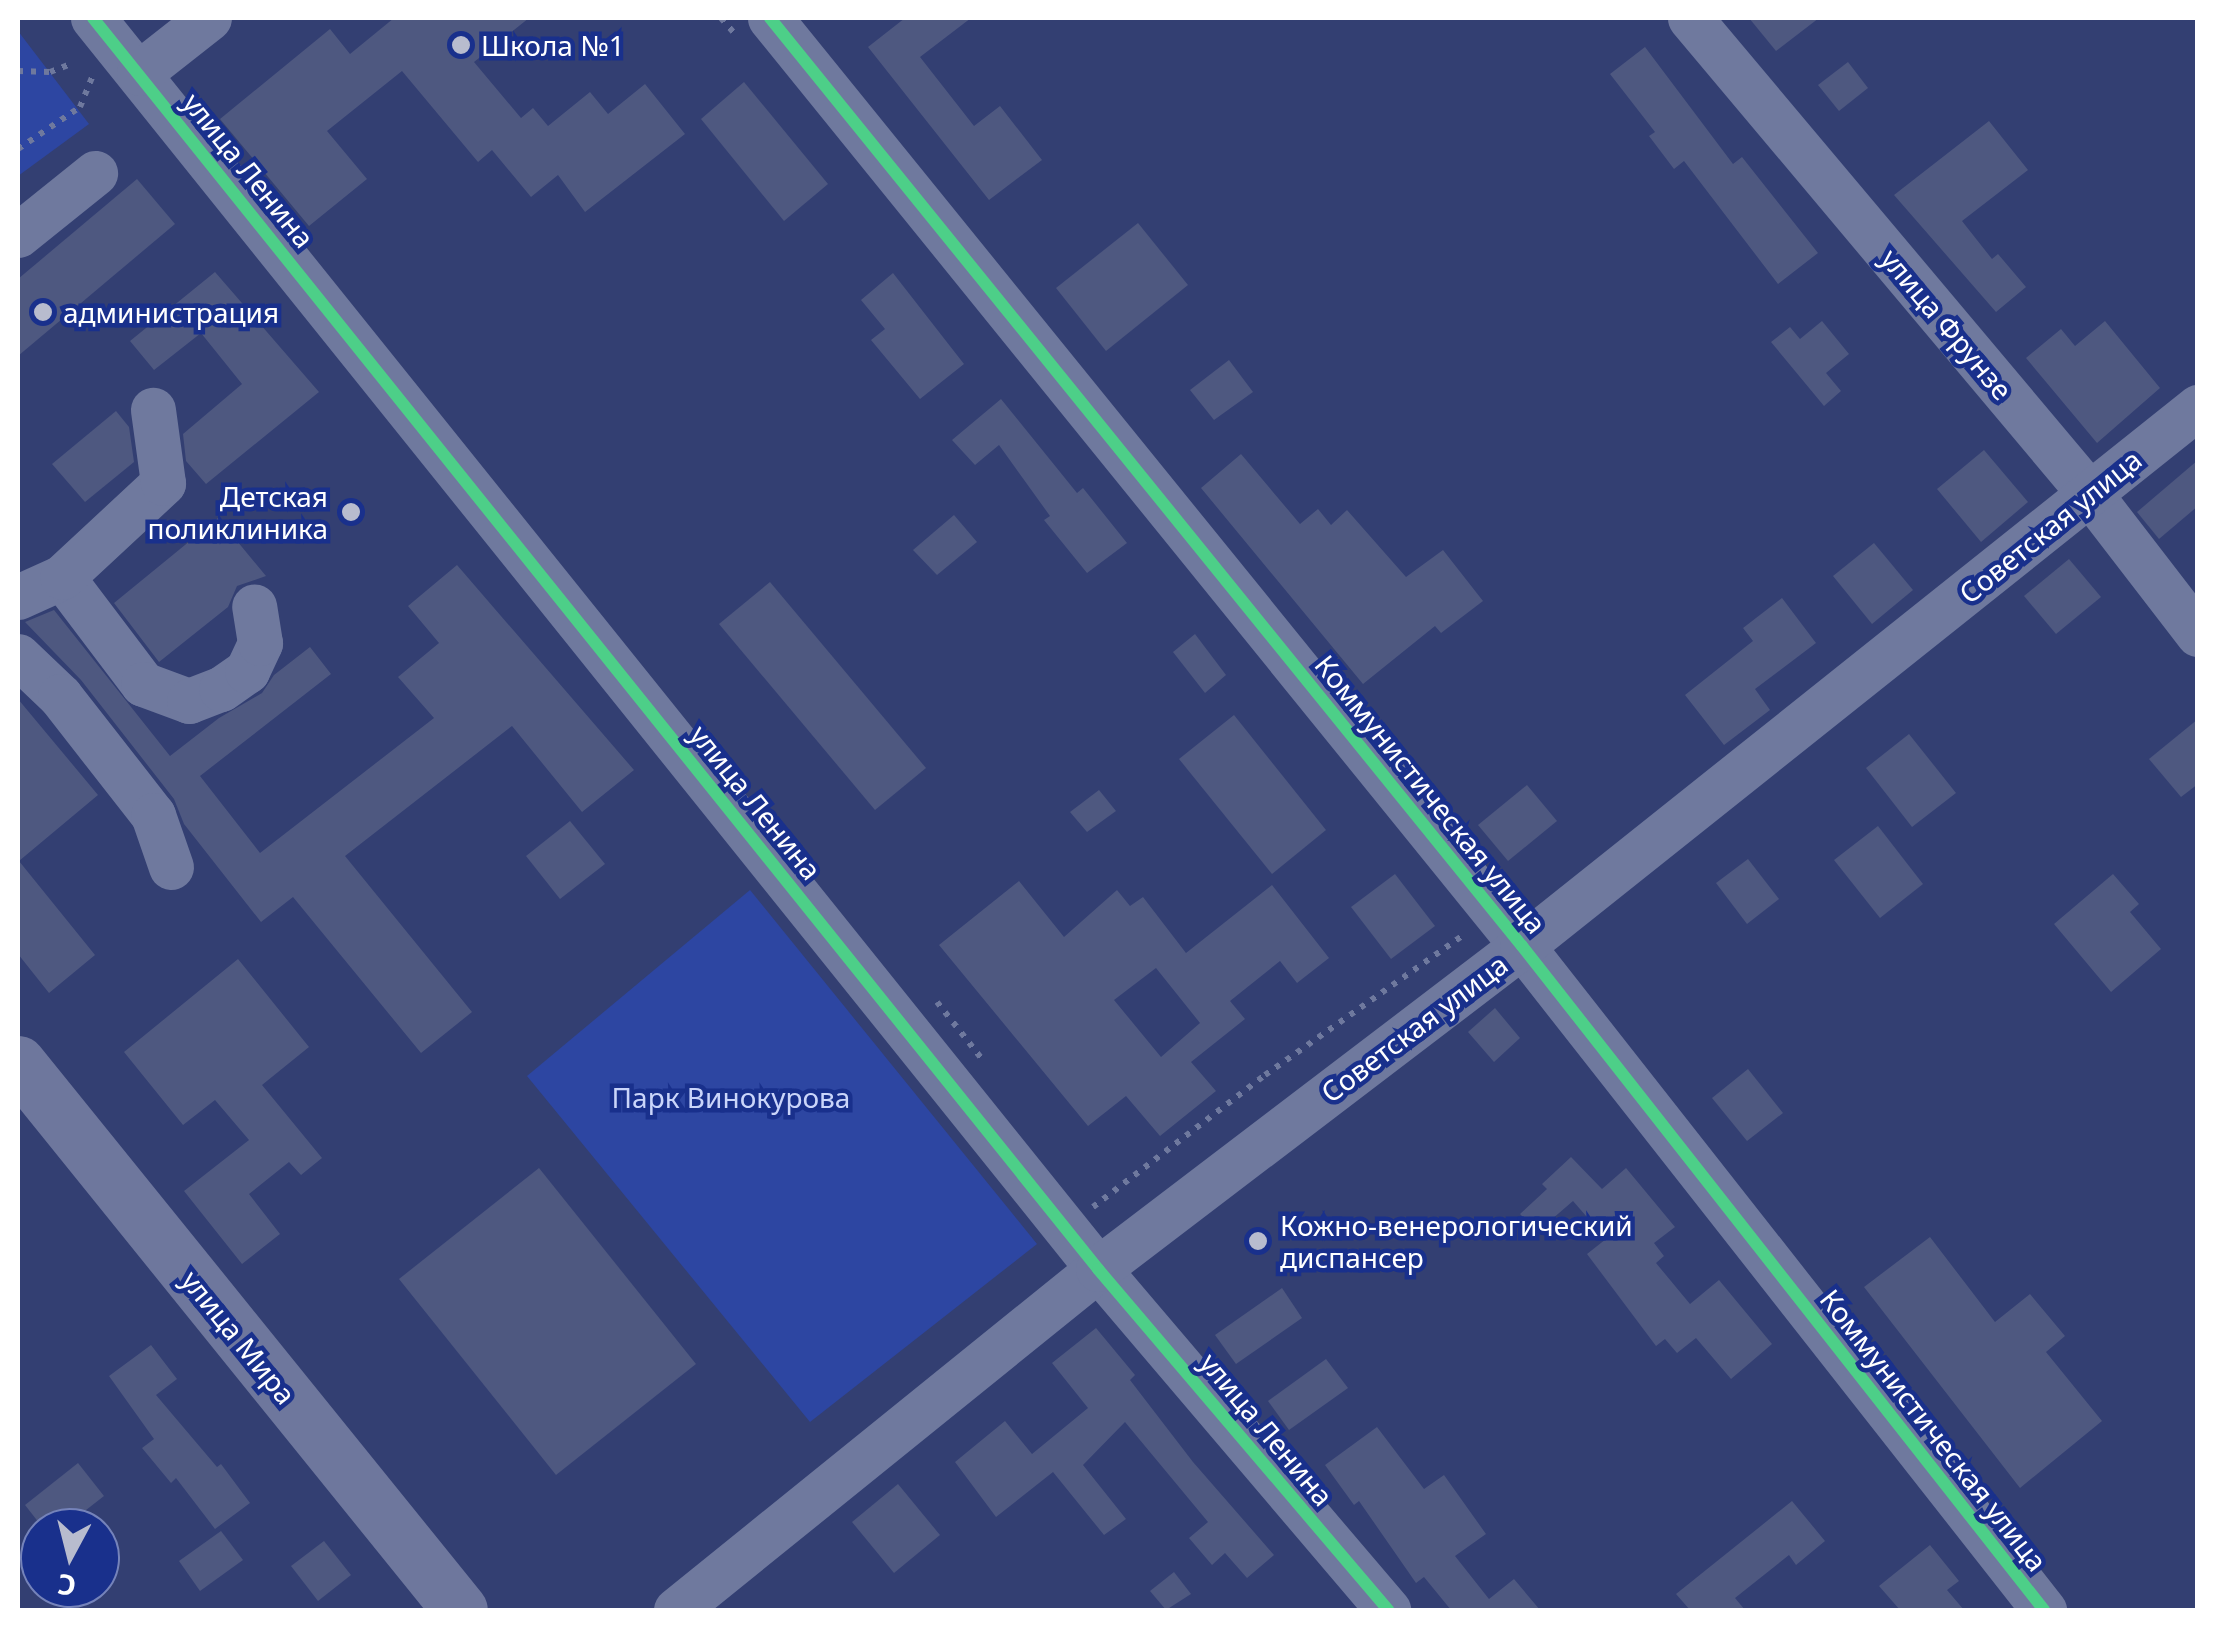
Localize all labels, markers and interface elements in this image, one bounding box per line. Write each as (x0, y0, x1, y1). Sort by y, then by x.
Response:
place label: Школа №1 (481, 28, 625, 62)
marker: Школа №1 (450, 34, 472, 56)
street label: улица Ленина (176, 86, 322, 254)
street label: улица Фрунзе (1874, 242, 2020, 406)
place label: администрация (63, 295, 279, 329)
marker: администрация (32, 301, 54, 323)
street label: Советская улица (1952, 442, 2148, 610)
place label: Детская поликлиника (147, 479, 328, 545)
marker: Детская поликлиника (338, 499, 364, 525)
street label: Коммунистическая улица (1308, 648, 1554, 940)
street label: улица Ленина (683, 718, 829, 886)
street label: Советская улица (1314, 947, 1514, 1109)
park label: Парк Винокурова (612, 1080, 850, 1114)
place label: Кожно-венерологический диспансер (1280, 1208, 1633, 1274)
marker: Кожно-венерологический диспансер (1245, 1228, 1271, 1254)
street label: улица Мира (175, 1263, 303, 1411)
street label: Коммунистическая улица (1814, 1283, 2054, 1577)
street label: улица Ленина (1193, 1346, 1341, 1512)
north arrow (20, 1508, 120, 1608)
text: С (55, 1566, 78, 1606)

